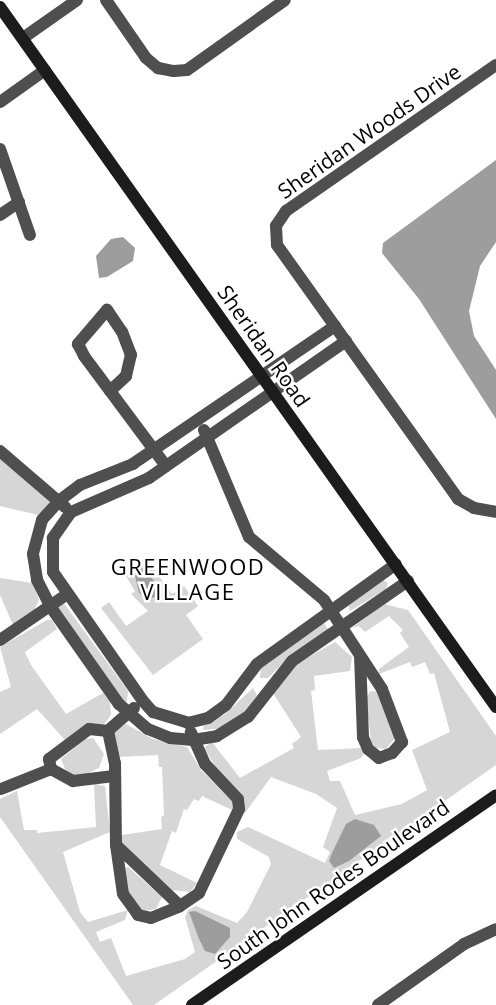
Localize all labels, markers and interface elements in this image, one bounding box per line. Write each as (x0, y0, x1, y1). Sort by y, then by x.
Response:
street label: Sheridan Woods Drive (273, 58, 465, 204)
street label: Sheridan Road (213, 280, 315, 412)
district label: GREENWOOD VILLAGE (111, 553, 265, 604)
street label: South John Rodes Boulevard (212, 794, 454, 974)

